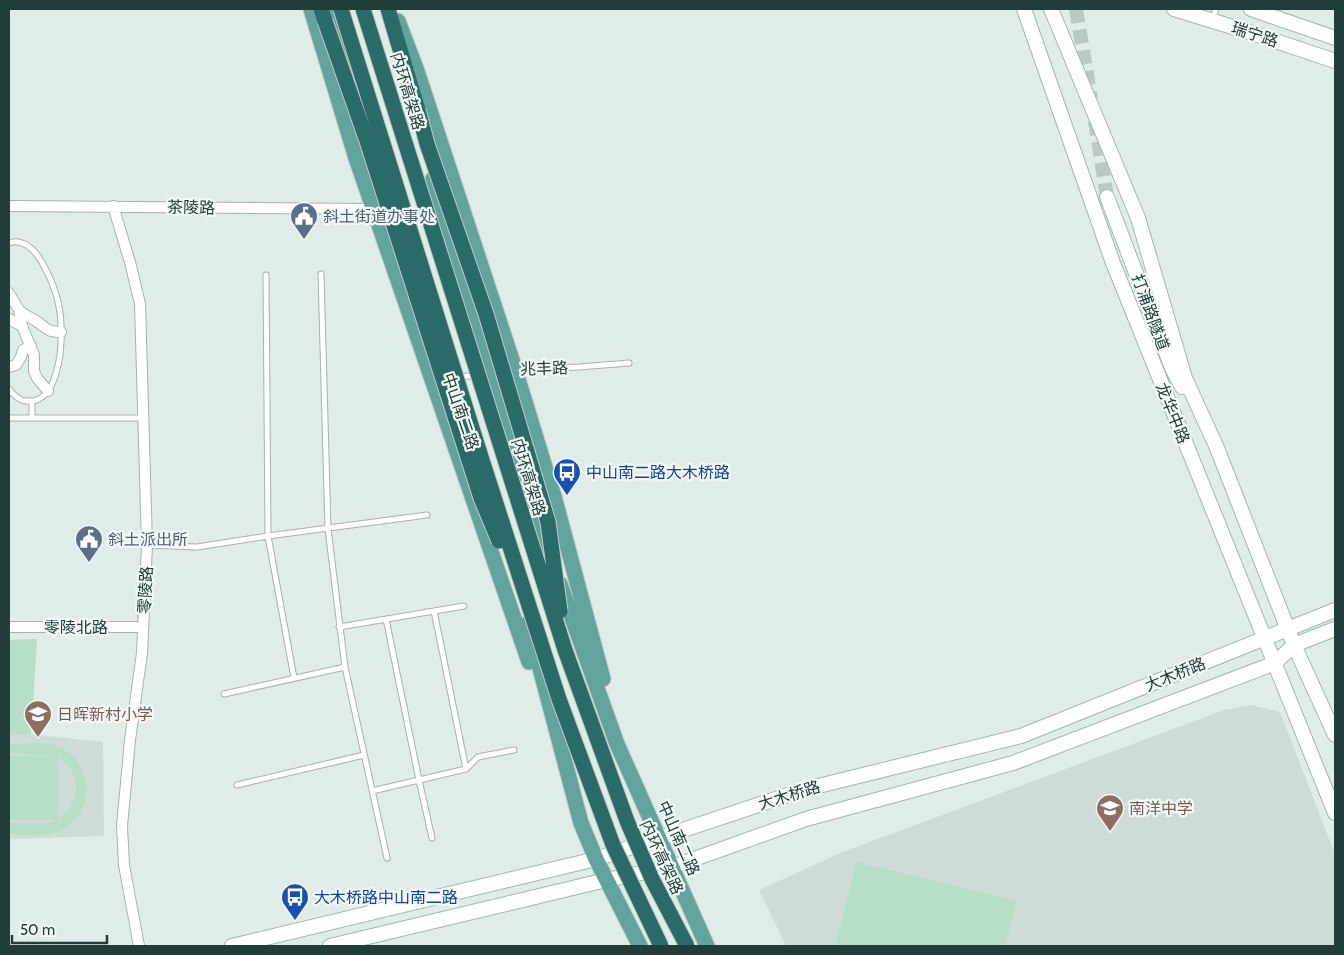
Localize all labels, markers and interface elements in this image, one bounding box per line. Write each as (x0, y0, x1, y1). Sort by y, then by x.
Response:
street label: 瑞宁路 (1229, 18, 1281, 51)
street label: 内环高架路 (387, 50, 428, 132)
street label: 茶陵路 (167, 198, 215, 217)
public building icon: 斜土街道办事处 (289, 201, 319, 240)
place label: 斜土街道办事处 (323, 207, 435, 226)
street label: 打浦路隧道 (1128, 271, 1173, 353)
street label: 兆丰路 (520, 358, 568, 379)
street label: 中山南二路 (439, 370, 483, 452)
street label: 龙华中路 (1152, 380, 1193, 446)
street label: 内环高架路 (508, 436, 549, 518)
bus stop icon: 中山南二路大木桥路 (552, 457, 582, 496)
place label: 中山南二路大木桥路 (586, 463, 730, 482)
public building icon: 斜土派出所 (74, 524, 104, 563)
place label: 斜土派出所 (108, 530, 188, 549)
street label: 零陵路 (135, 566, 156, 614)
street label: 零陵北路 (44, 618, 108, 637)
street label: 大木桥路 (1142, 654, 1208, 695)
school or university icon: 日晖新村小学 (23, 699, 53, 738)
place label: 日晖新村小学 (57, 705, 153, 724)
street label: 大木桥路 (756, 777, 823, 814)
school or university icon: 南洋中学 (1095, 793, 1125, 832)
street label: 中山南二路 (654, 798, 703, 879)
place label: 南洋中学 (1129, 799, 1193, 818)
street label: 内环高架路 (636, 817, 687, 897)
bus stop icon: 大木桥路中山南二路 (280, 882, 310, 921)
place label: 大木桥路中山南二路 (314, 888, 458, 907)
scale bar (12, 912, 108, 944)
text: 50 m (20, 921, 55, 939)

